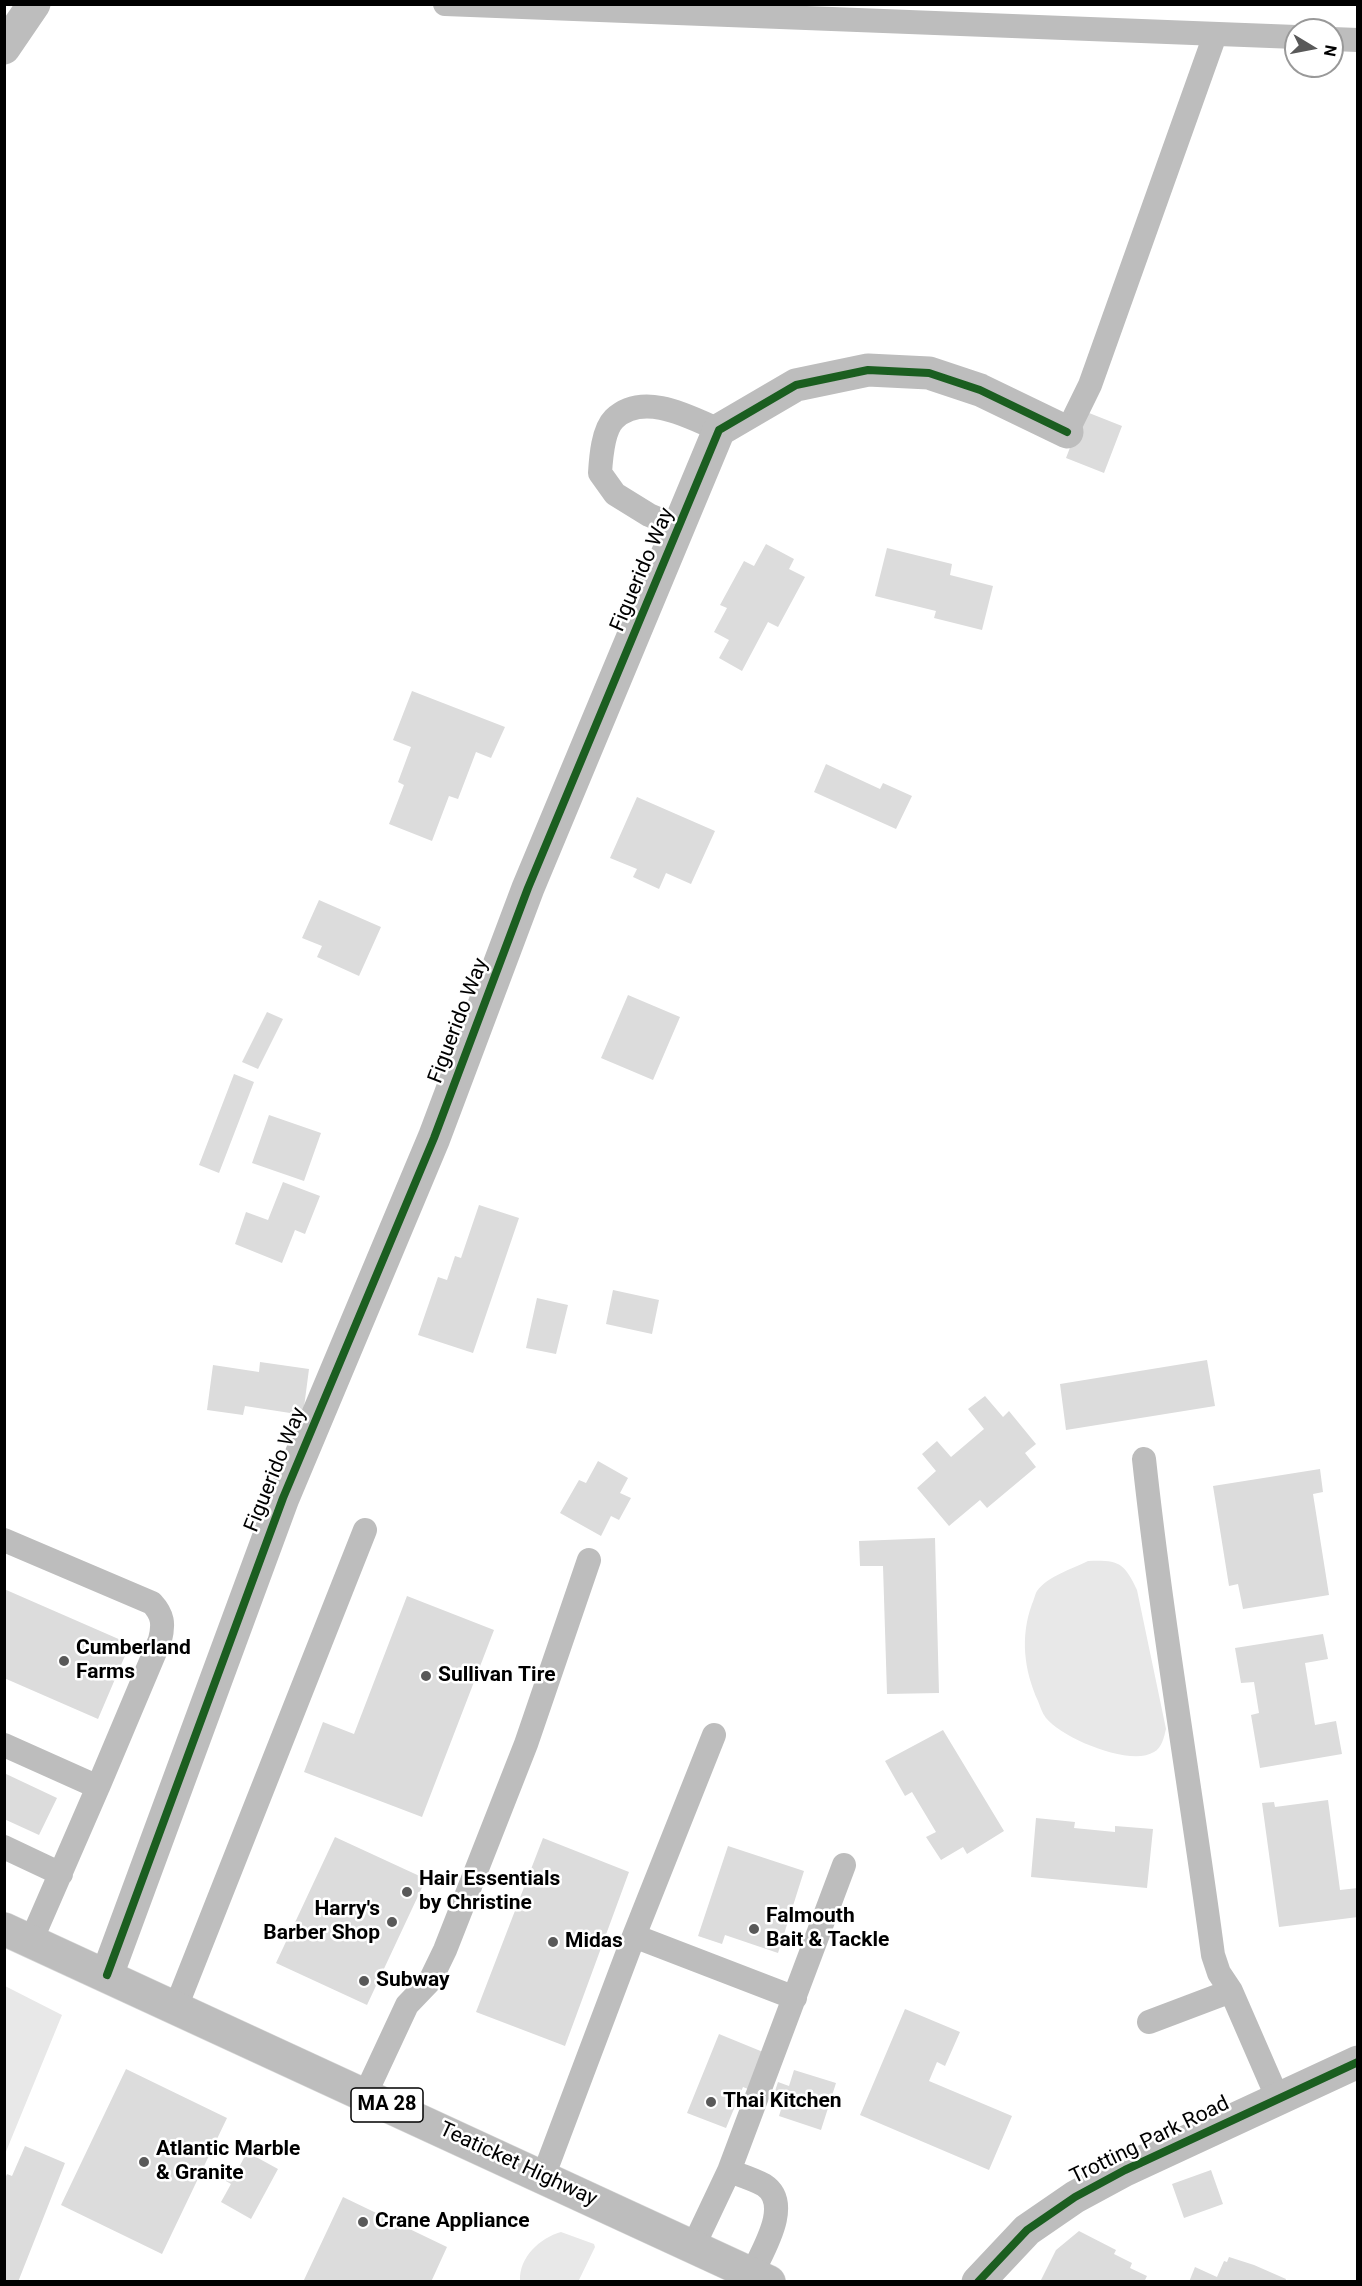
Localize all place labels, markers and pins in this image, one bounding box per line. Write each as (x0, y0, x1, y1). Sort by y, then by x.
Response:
place label: Cumberland Farms (76, 1636, 191, 1686)
marker: Cumberland Farms (57, 1654, 71, 1668)
place label: Sullivan Tire (438, 1663, 555, 1689)
marker: Sullivan Tire (419, 1669, 433, 1683)
place label: Hair Essentials by Christine (419, 1867, 560, 1917)
marker: Hair Essentials by Christine (400, 1885, 414, 1899)
place label: Harry's Barber Shop (263, 1897, 380, 1947)
place label: Falmouth Bait & Tackle (766, 1904, 889, 1954)
marker: Harry's Barber Shop (385, 1915, 399, 1929)
marker: Falmouth Bait & Tackle (747, 1922, 761, 1936)
place label: Midas (565, 1929, 623, 1955)
marker: Midas (546, 1935, 560, 1949)
place label: Subway (376, 1968, 450, 1994)
marker: Subway (357, 1974, 371, 1988)
place label: Thai Kitchen (723, 2089, 842, 2115)
marker: Thai Kitchen (704, 2095, 718, 2109)
place label: Atlantic Marble & Granite (156, 2137, 300, 2187)
marker: Atlantic Marble & Granite (137, 2155, 151, 2169)
place label: Crane Appliance (375, 2209, 529, 2235)
marker: Crane Appliance (356, 2215, 370, 2229)

